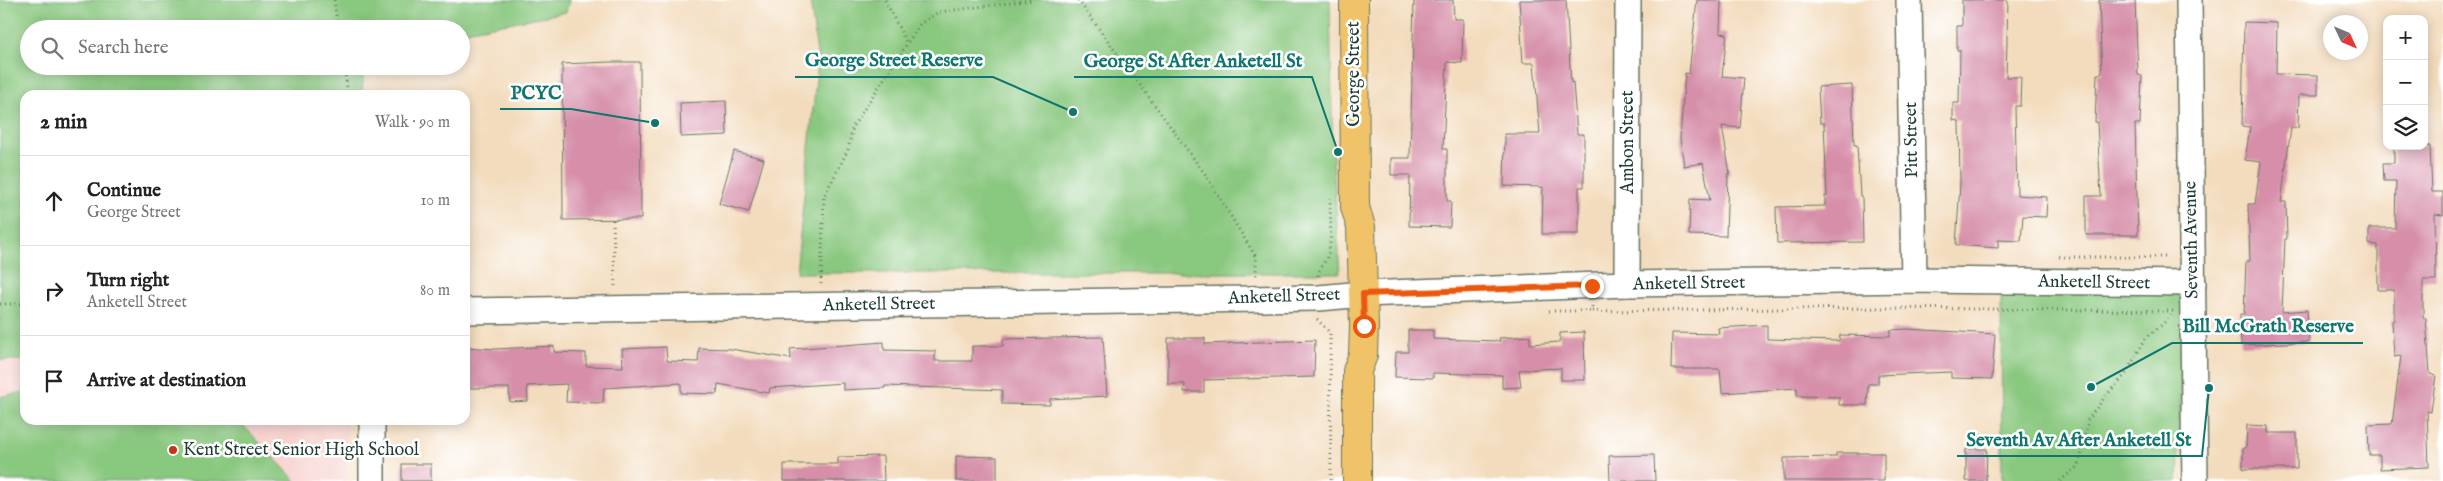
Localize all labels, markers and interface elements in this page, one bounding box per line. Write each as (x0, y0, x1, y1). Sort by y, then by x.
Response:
north arrow (2323, 15, 2368, 60)
map controls (2383, 15, 2428, 150)
button: + (2383, 15, 2428, 60)
search box (20, 20, 470, 75)
street label: George Street (1343, 21, 1366, 127)
icon: search (38, 34, 66, 62)
text: Search here (78, 36, 169, 60)
callout: George Street Reserve (795, 43, 993, 77)
callout: George St After Anketell St (1074, 43, 1312, 77)
text: George Street Reserve (805, 49, 983, 73)
text: George St After Anketell St (1084, 50, 1303, 74)
button: − (2383, 60, 2428, 105)
callout: PCYC (500, 75, 571, 109)
text: PCYC (510, 82, 562, 106)
street label: Ambon Street (1617, 90, 1640, 195)
street label: Pitt Street (1900, 102, 1924, 178)
button: layers (2383, 105, 2428, 150)
text: 2 min (40, 109, 87, 136)
text: Walk · 90 m (375, 113, 450, 133)
text: Continue (87, 179, 161, 203)
street label: Seventh Avenue (2179, 181, 2205, 299)
icon: ahead (40, 187, 68, 215)
text: 10 m (420, 191, 450, 211)
text: George Street (87, 203, 181, 223)
text: Turn right (87, 269, 169, 293)
street label: Anketell Street (2037, 271, 2150, 295)
street label: Anketell Street (1632, 272, 1745, 296)
route end (1581, 275, 1604, 298)
icon: right (40, 277, 68, 305)
text: 80 m (420, 281, 450, 301)
street label: Anketell Street (1226, 284, 1341, 310)
text: Anketell Street (87, 293, 187, 313)
street label: Anketell Street (822, 293, 935, 317)
callout: Bill McGrath Reserve (2172, 309, 2363, 343)
route start (1353, 315, 1376, 338)
text: Bill McGrath Reserve (2182, 315, 2354, 339)
icon: arrive (40, 367, 68, 395)
text: Arrive at destination (87, 369, 246, 393)
callout: Seventh Av After Anketell St (1957, 422, 2202, 456)
text: Seventh Av After Anketell St (1966, 429, 2192, 453)
place label: Kent Street Senior High School (183, 439, 419, 462)
marker: Kent Street Senior High School (167, 444, 179, 456)

